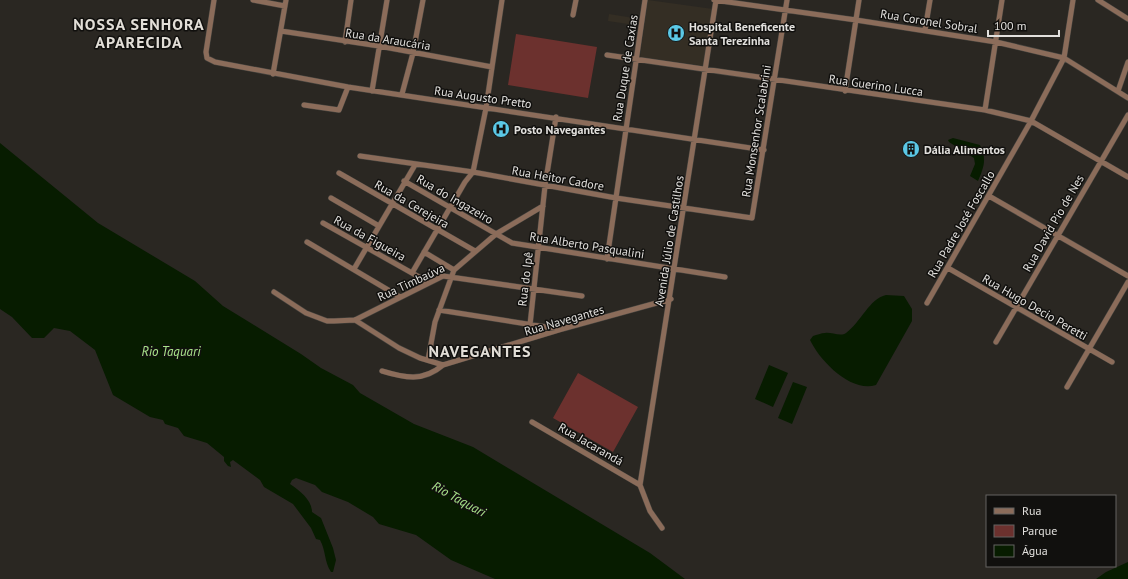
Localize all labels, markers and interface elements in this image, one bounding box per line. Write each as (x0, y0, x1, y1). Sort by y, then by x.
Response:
street label: Rua Coronel Sobral (879, 6, 979, 36)
scale bar (988, 12, 1059, 38)
district label: NOSSA SENHORA APARECIDA (73, 14, 205, 52)
street label: Rua Duque de Caxias (609, 14, 641, 122)
text: 100 m (994, 18, 1027, 33)
place label: Hospital Beneficente Santa Terezinha (689, 19, 795, 48)
hospital icon: Hospital Beneficente Santa Terezinha (666, 23, 686, 43)
street label: Rua da Araucária (344, 25, 432, 53)
street label: Rua Monsenhor Scalabrini (738, 64, 774, 198)
street label: Rua Guerino Lucca (828, 71, 924, 99)
street label: Rua Augusto Pretto (433, 83, 533, 111)
hospital icon: Posto Navegantes (491, 119, 511, 139)
place label: Posto Navegantes (514, 122, 605, 137)
building icon: Dália Alimentos (901, 139, 921, 159)
place label: Dália Alimentos (924, 142, 1005, 157)
street label: Rua Heitor Cadore (511, 163, 605, 193)
street label: Rua Padre José Foscallo (924, 168, 998, 280)
street label: Rua do Ingazeiro (414, 171, 496, 227)
street label: Rua David Pio de Nes (1019, 172, 1087, 274)
street label: Avenida Júlio de Castilhos (651, 174, 687, 308)
street label: Rua da Cerejeira (372, 177, 452, 231)
street label: Rua da Figueira (331, 212, 409, 264)
street label: Rua Alberto Pasqualini (529, 229, 645, 261)
street label: Rua do Ipê (514, 251, 536, 307)
street label: Rua Timbaúva (375, 260, 447, 304)
street label: Rua Hugo Decio Peretti (980, 271, 1090, 343)
street label: Rua Navegantes (522, 301, 606, 339)
district label: NAVEGANTES (429, 341, 531, 361)
water label: Rio Taquari (141, 343, 201, 360)
street label: Rua Jacarandá (556, 419, 626, 469)
water label: Rio Taquari (429, 477, 489, 521)
legend (986, 495, 1116, 567)
text: Rua (1022, 503, 1041, 518)
text: Parque (1022, 523, 1057, 538)
text: Água (1022, 543, 1048, 558)

